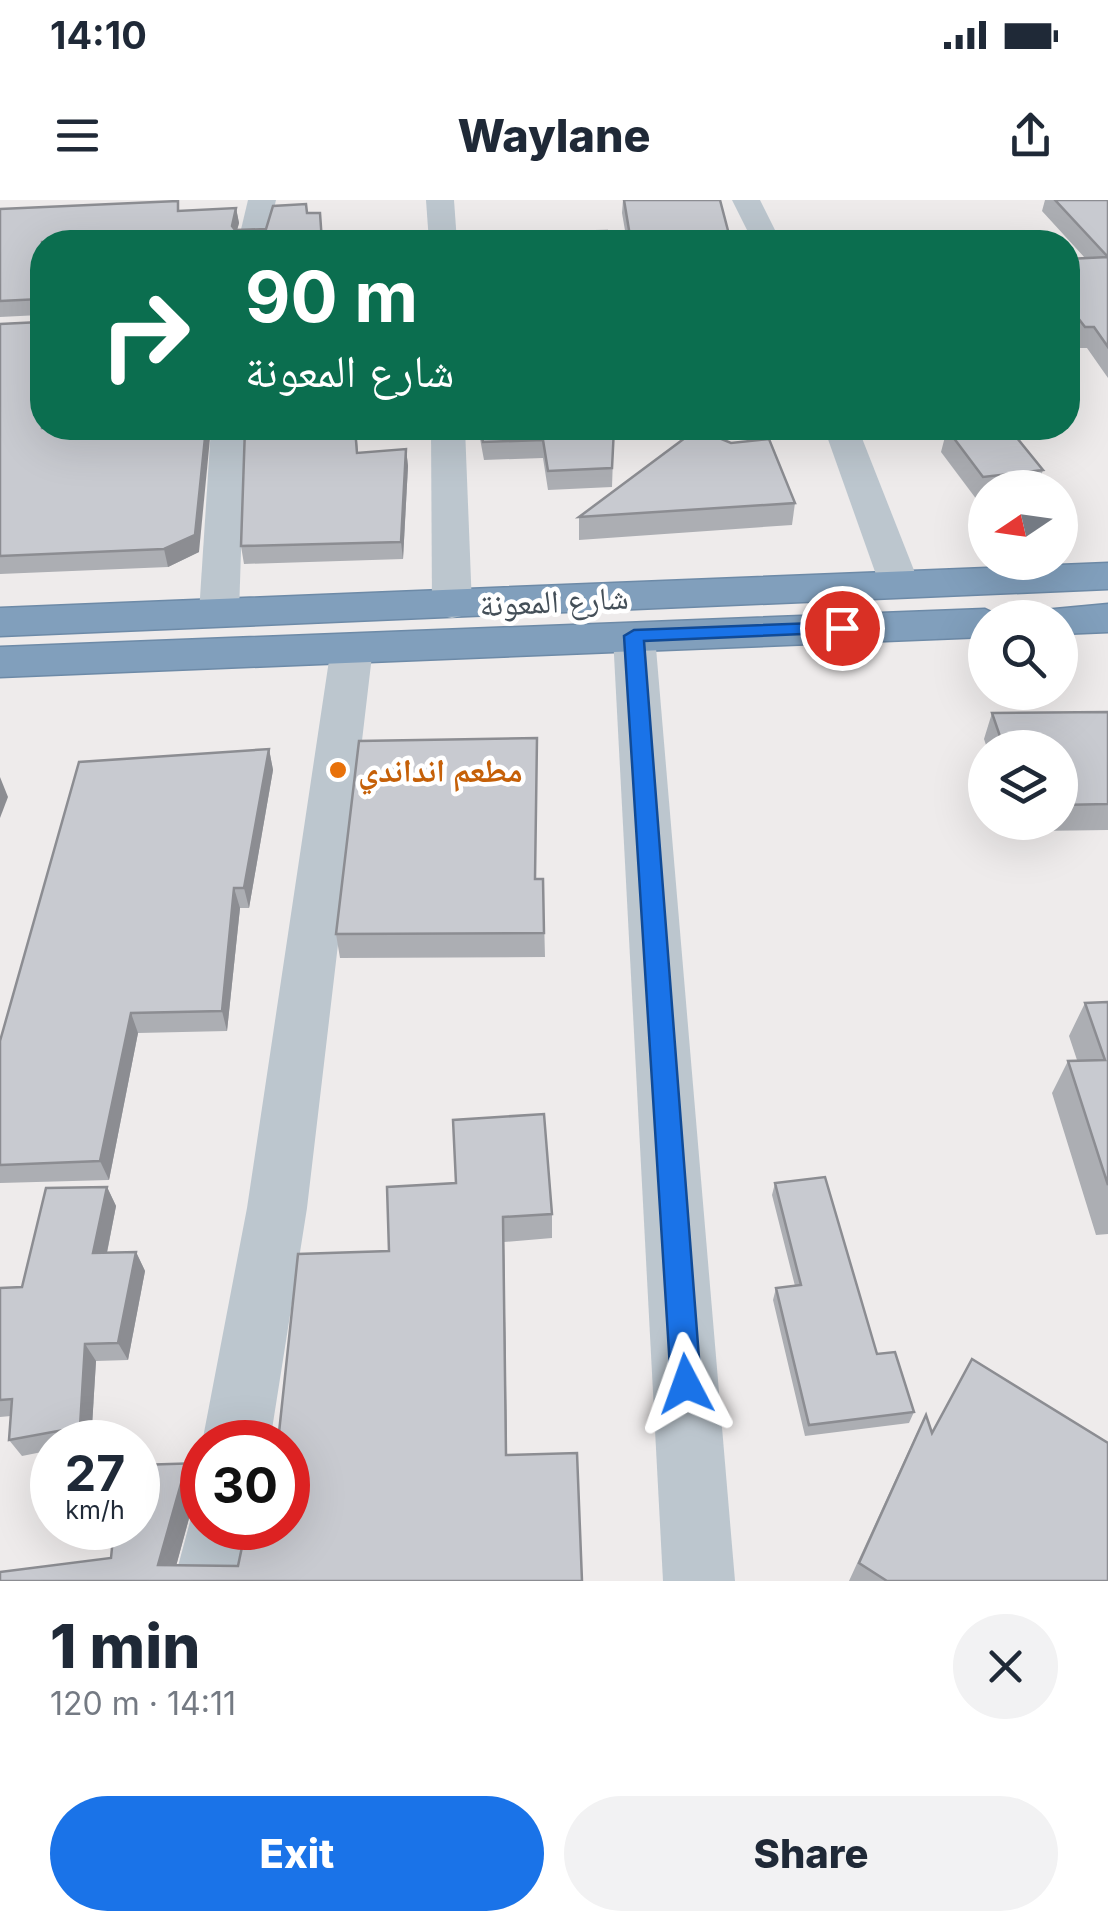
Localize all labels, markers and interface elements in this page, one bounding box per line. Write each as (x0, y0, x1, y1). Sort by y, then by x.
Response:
text: 14:10 (50, 12, 147, 58)
icon: menu (50, 108, 105, 163)
text: Waylane (457, 108, 651, 163)
icon: share (1003, 108, 1058, 163)
text: 90 m (245, 254, 418, 339)
icon: right (80, 270, 210, 400)
text: شارع المعونة (245, 343, 454, 398)
north arrow (968, 470, 1078, 580)
map controls (968, 470, 1078, 840)
street label: شارع المعونة (479, 578, 629, 625)
pin (800, 586, 885, 671)
button: search (968, 600, 1078, 710)
icon: arrive (815, 601, 870, 656)
button: layers (968, 730, 1078, 840)
place label: مطعم انداندي (358, 751, 523, 795)
marker: مطعم انداندي (327, 759, 349, 781)
position arrow (634, 1332, 738, 1436)
speed limit sign: 30 (180, 1420, 310, 1550)
text: 27 (65, 1443, 125, 1503)
text: km/h (65, 1495, 125, 1525)
text: 1 min (50, 1610, 200, 1682)
button: close (953, 1614, 1058, 1719)
text: 120 m · 14:11 (50, 1684, 236, 1723)
button: Exit (50, 1796, 544, 1911)
button: Share (564, 1796, 1058, 1911)

